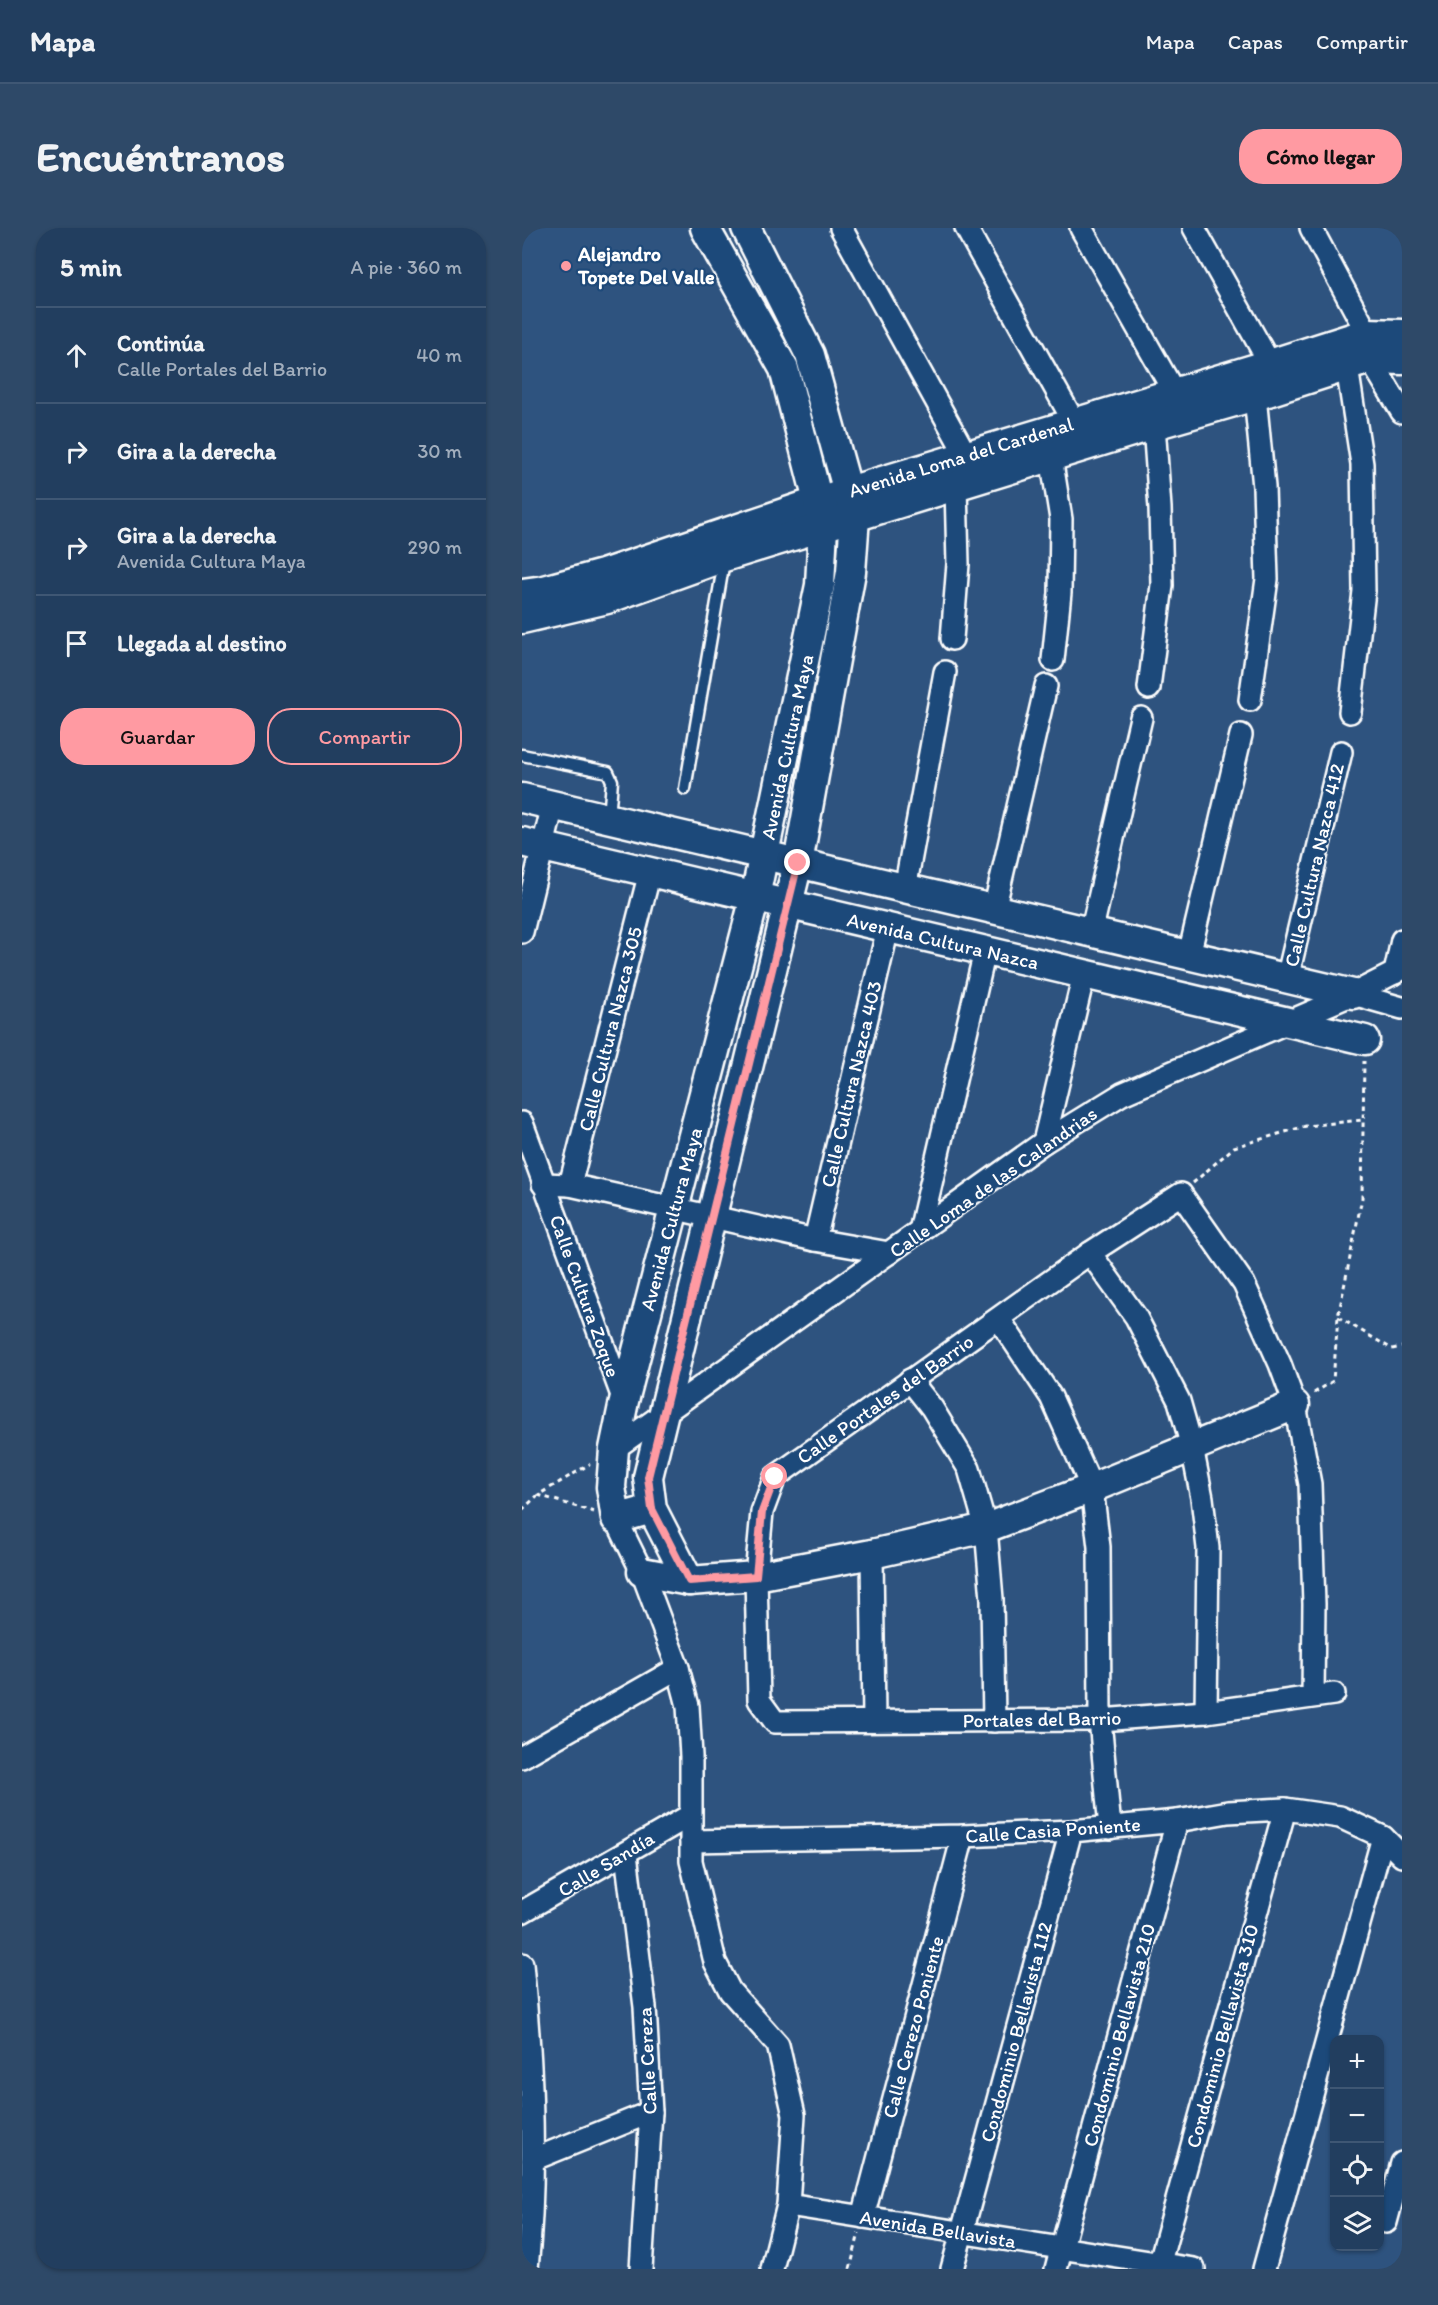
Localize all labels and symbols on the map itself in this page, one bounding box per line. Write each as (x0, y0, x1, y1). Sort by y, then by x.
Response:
place label: Alejandro Topete Del Valle (577, 242, 715, 290)
marker: Alejandro Topete Del Valle (559, 259, 573, 273)
street label: Avenida Loma del Cardenal (846, 411, 1077, 503)
street label: Avenida Cultura Maya (756, 652, 818, 842)
street label: Calle Cultura Nazca 412 (1279, 761, 1349, 969)
route end (784, 849, 810, 875)
street label: Avenida Cultura Nazca (845, 907, 1041, 975)
street label: Calle Cultura Nazca 305 (573, 924, 647, 1134)
street label: Calle Cultura Nazca 403 (816, 978, 886, 1190)
street label: Calle Loma de las Calandrias (885, 1101, 1101, 1263)
street label: Avenida Cultura Maya (635, 1125, 707, 1313)
street label: Calle Cultura Zoque (544, 1212, 626, 1380)
street label: Calle Portales del Barrio (792, 1329, 978, 1469)
route start (761, 1463, 787, 1489)
street label: Portales del Barrio (962, 1706, 1122, 1732)
street label: Calle Casia Poniente (964, 1812, 1142, 1848)
street label: Calle Sandía (553, 1826, 659, 1902)
street label: Condominio Bellavista 112 (975, 1919, 1057, 2145)
street label: Condominio Bellavista 210 (1078, 1921, 1160, 2149)
street label: Condominio Bellavista 310 (1181, 1922, 1263, 2150)
street label: Calle Cerezo Poniente (877, 1933, 949, 2121)
street label: Calle Cereza (632, 2006, 662, 2115)
street label: Avenida Bellavista (858, 2205, 1018, 2253)

